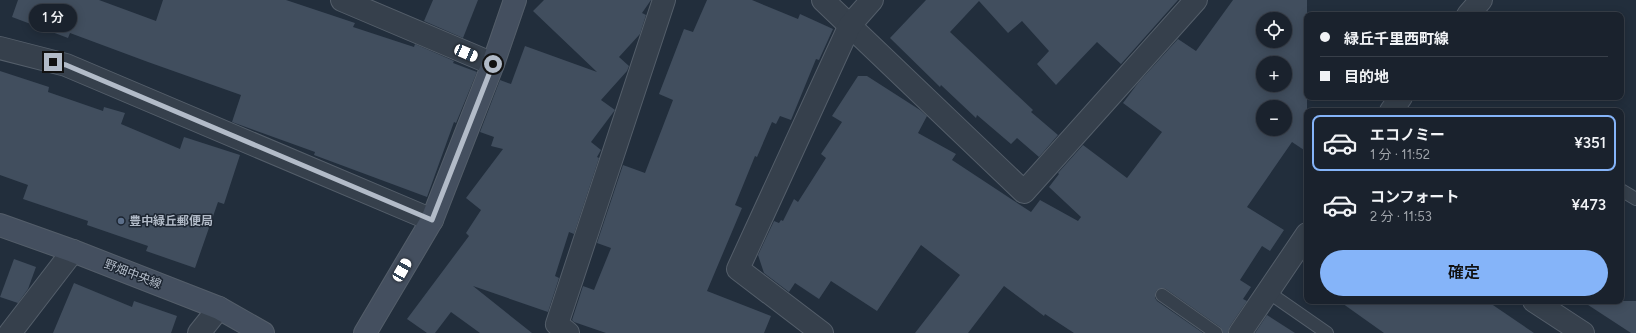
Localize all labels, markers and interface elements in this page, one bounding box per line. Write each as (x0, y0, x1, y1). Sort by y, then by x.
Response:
callout: 1 分 (29, 4, 77, 32)
text: 1 分 (42, 10, 64, 25)
map controls (1256, 12, 1292, 136)
button: locate (1256, 12, 1292, 48)
text: 緑丘千里西町線 (1344, 30, 1449, 48)
car (453, 43, 479, 63)
route end (44, 53, 62, 71)
route start (484, 55, 502, 73)
button: + (1256, 56, 1292, 92)
text: 目的地 (1344, 68, 1389, 86)
button: − (1256, 100, 1292, 136)
icon: car (1322, 125, 1358, 161)
text: エコノミー (1370, 126, 1445, 144)
text: ¥351 (1574, 134, 1606, 152)
text: 1 分 · 11:52 (1370, 147, 1430, 162)
icon: car (1322, 187, 1358, 223)
text: コンフォート (1370, 188, 1460, 206)
text: ¥473 (1571, 196, 1606, 214)
text: 2 分 · 11:53 (1370, 209, 1432, 224)
place label: 豊中緑丘郵便局 (129, 214, 213, 228)
marker: 豊中緑丘郵便局 (116, 216, 126, 226)
button: 確定 (1320, 250, 1608, 296)
street label: 野畑中央線 (102, 257, 164, 291)
car (391, 257, 413, 283)

